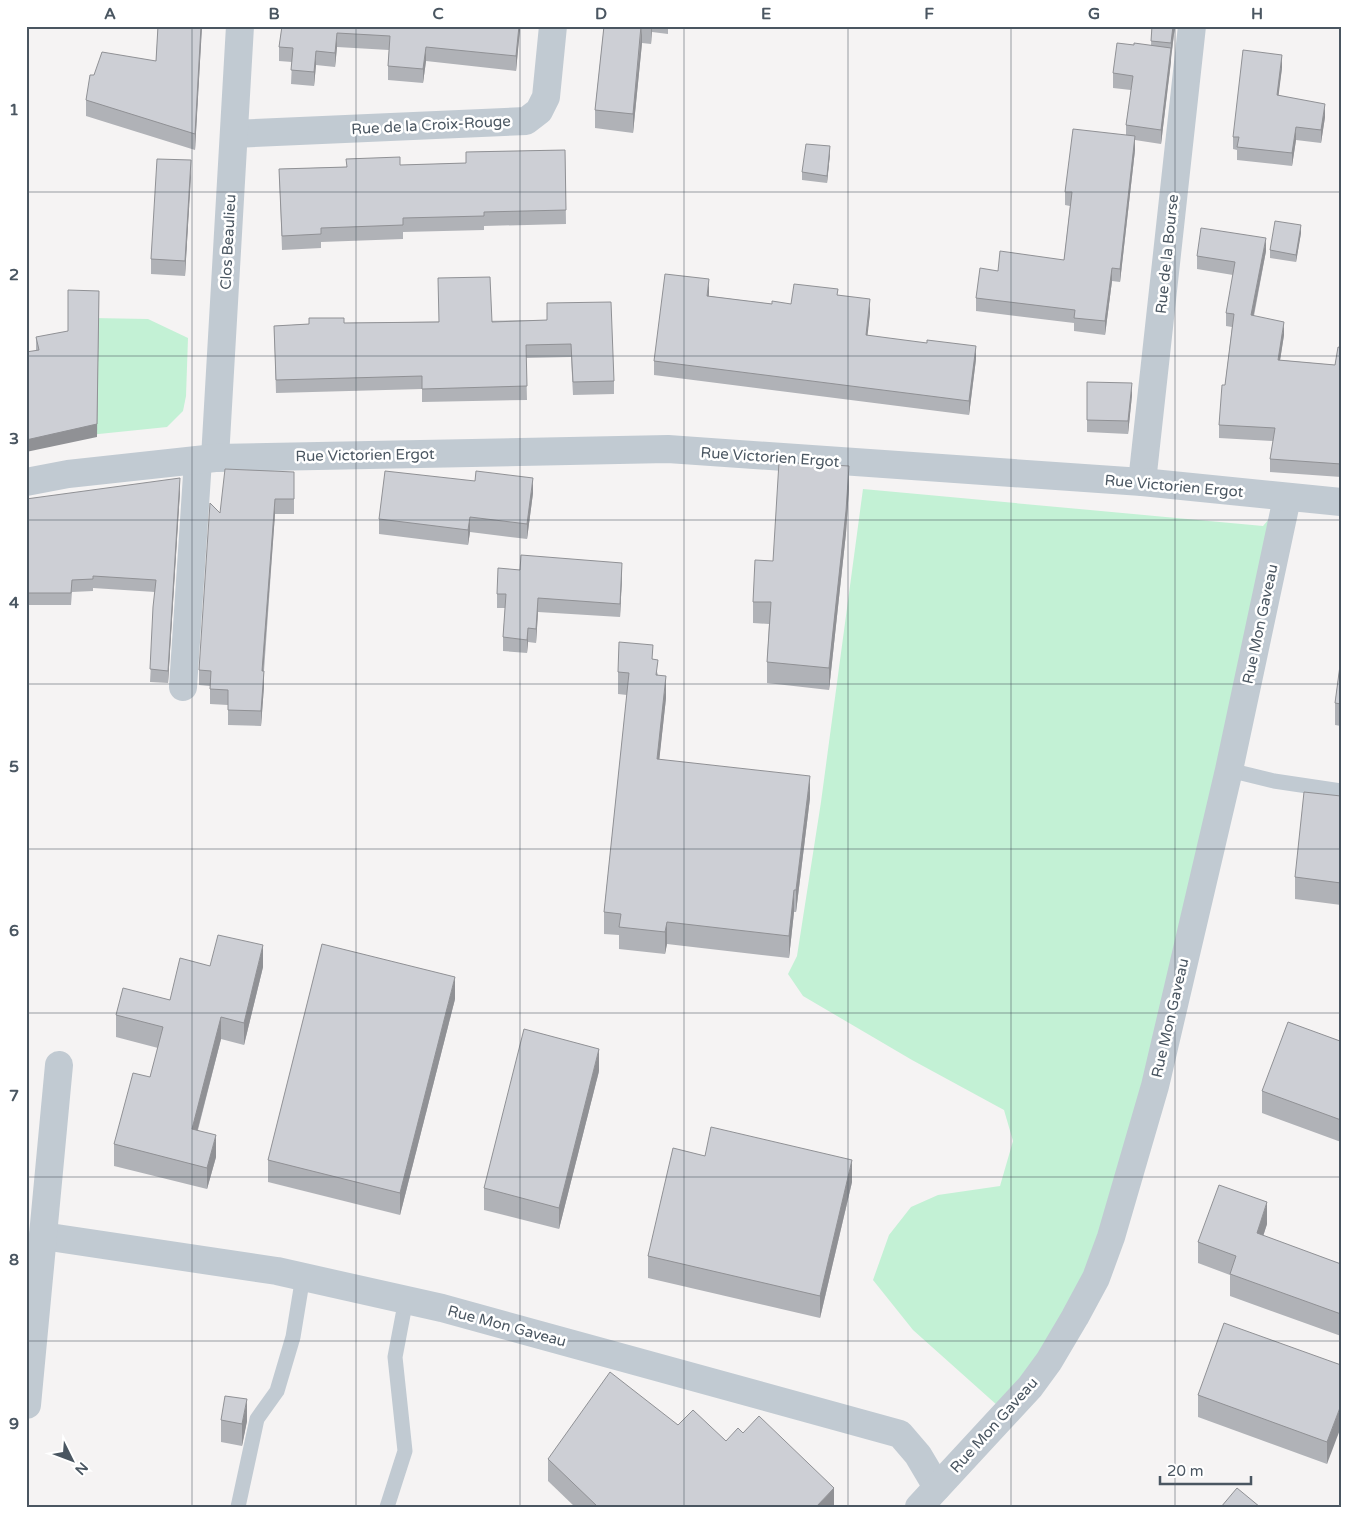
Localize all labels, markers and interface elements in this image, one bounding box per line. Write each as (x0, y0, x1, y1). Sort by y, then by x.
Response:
text: A (104, 4, 116, 24)
text: B (268, 4, 280, 24)
text: C (432, 4, 444, 24)
text: D (595, 4, 607, 24)
text: E (761, 4, 771, 24)
text: F (924, 4, 934, 24)
text: G (1088, 4, 1100, 24)
text: H (1251, 4, 1263, 24)
text: 1 (9, 100, 19, 120)
street label: Rue de la Croix-Rouge (351, 112, 511, 138)
street label: Rue de la Bourse (1152, 193, 1182, 315)
street label: Clos Beaulieu (217, 194, 239, 290)
text: 2 (9, 265, 19, 285)
text: 3 (9, 429, 19, 449)
street label: Rue Victorien Ergot (700, 443, 840, 471)
street label: Rue Victorien Ergot (295, 445, 435, 465)
street label: Rue Victorien Ergot (1104, 471, 1244, 501)
street label: Rue Mon Gaveau (1238, 562, 1282, 686)
text: 4 (9, 593, 19, 613)
text: 5 (9, 757, 19, 777)
text: 6 (9, 921, 19, 941)
street label: Rue Mon Gaveau (1147, 956, 1193, 1080)
text: 7 (9, 1086, 19, 1106)
text: 8 (9, 1250, 19, 1270)
street label: Rue Mon Gaveau (446, 1302, 568, 1350)
street label: Rue Mon Gaveau (946, 1374, 1042, 1476)
text: 9 (9, 1414, 19, 1434)
north arrow (48, 1436, 98, 1486)
scale bar (1160, 1453, 1251, 1485)
text: N (71, 1458, 91, 1478)
text: 20 m (1167, 1462, 1204, 1480)

